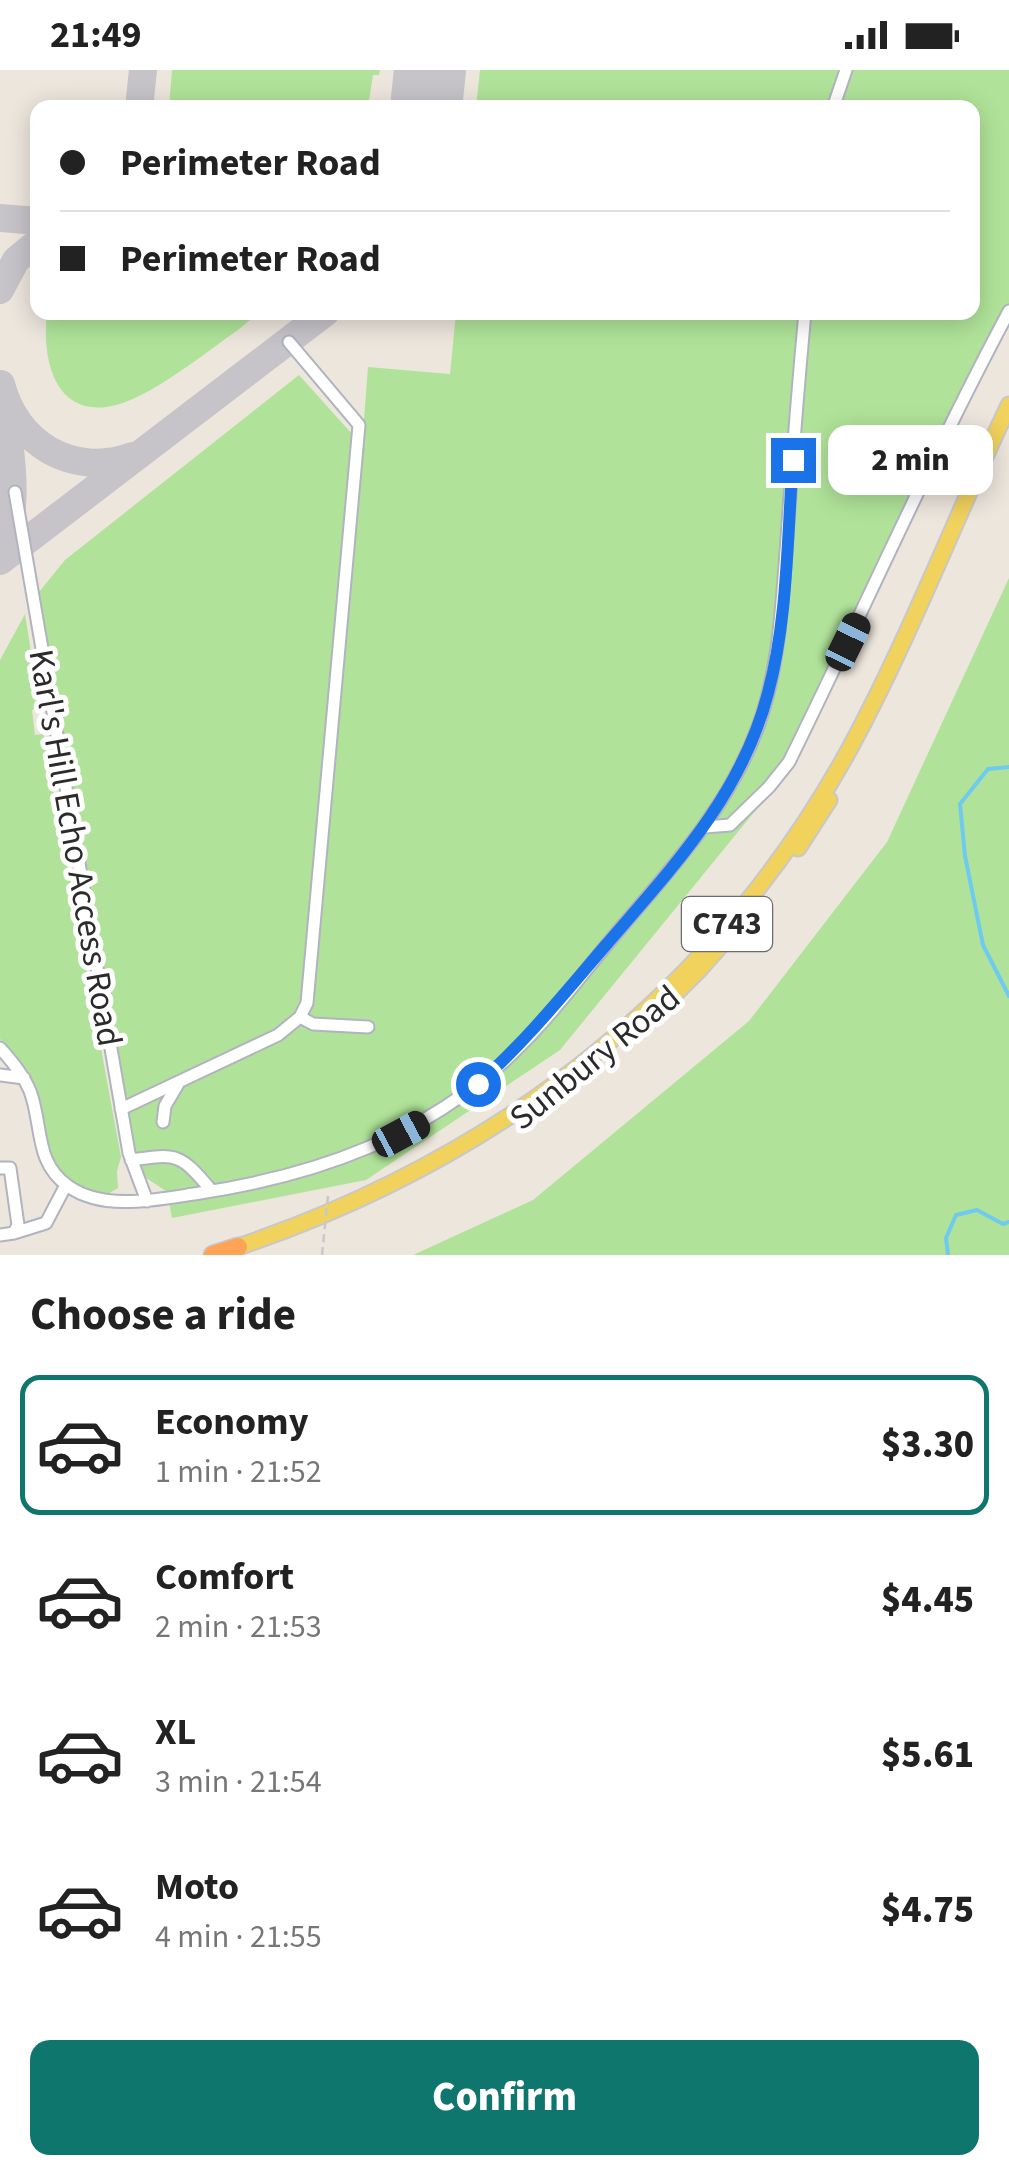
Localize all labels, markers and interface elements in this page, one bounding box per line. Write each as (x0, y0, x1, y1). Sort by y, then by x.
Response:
text: 21:49 (50, 8, 142, 62)
text: Perimeter Road (120, 136, 381, 190)
text: Perimeter Road (120, 232, 381, 286)
callout: 2 min (828, 425, 993, 495)
text: 2 min (871, 437, 950, 483)
route end (771, 438, 816, 483)
car (821, 608, 875, 676)
street label: Karl's Hill Echo Access Road (15, 646, 135, 1050)
road number: C743 (682, 897, 772, 951)
street label: Sunbury Road (499, 974, 691, 1142)
route start (456, 1062, 501, 1107)
car (367, 1107, 435, 1161)
text: Choose a ride (30, 1283, 296, 1347)
text: Economy (155, 1395, 308, 1449)
icon: car (35, 1400, 125, 1490)
text: $3.30 (881, 1418, 974, 1472)
text: 1 min · 21:52 (155, 1449, 322, 1495)
text: Comfort (155, 1550, 294, 1604)
icon: car (35, 1555, 125, 1645)
text: $4.45 (881, 1573, 974, 1627)
text: 2 min · 21:53 (155, 1604, 322, 1650)
text: XL (155, 1705, 196, 1759)
icon: car (35, 1710, 125, 1800)
text: $5.61 (881, 1728, 974, 1782)
text: 3 min · 21:54 (155, 1759, 322, 1805)
text: Moto (155, 1860, 239, 1914)
icon: car (35, 1865, 125, 1955)
text: $4.75 (881, 1883, 974, 1937)
text: 4 min · 21:55 (155, 1914, 322, 1960)
button: Confirm (30, 2040, 979, 2155)

